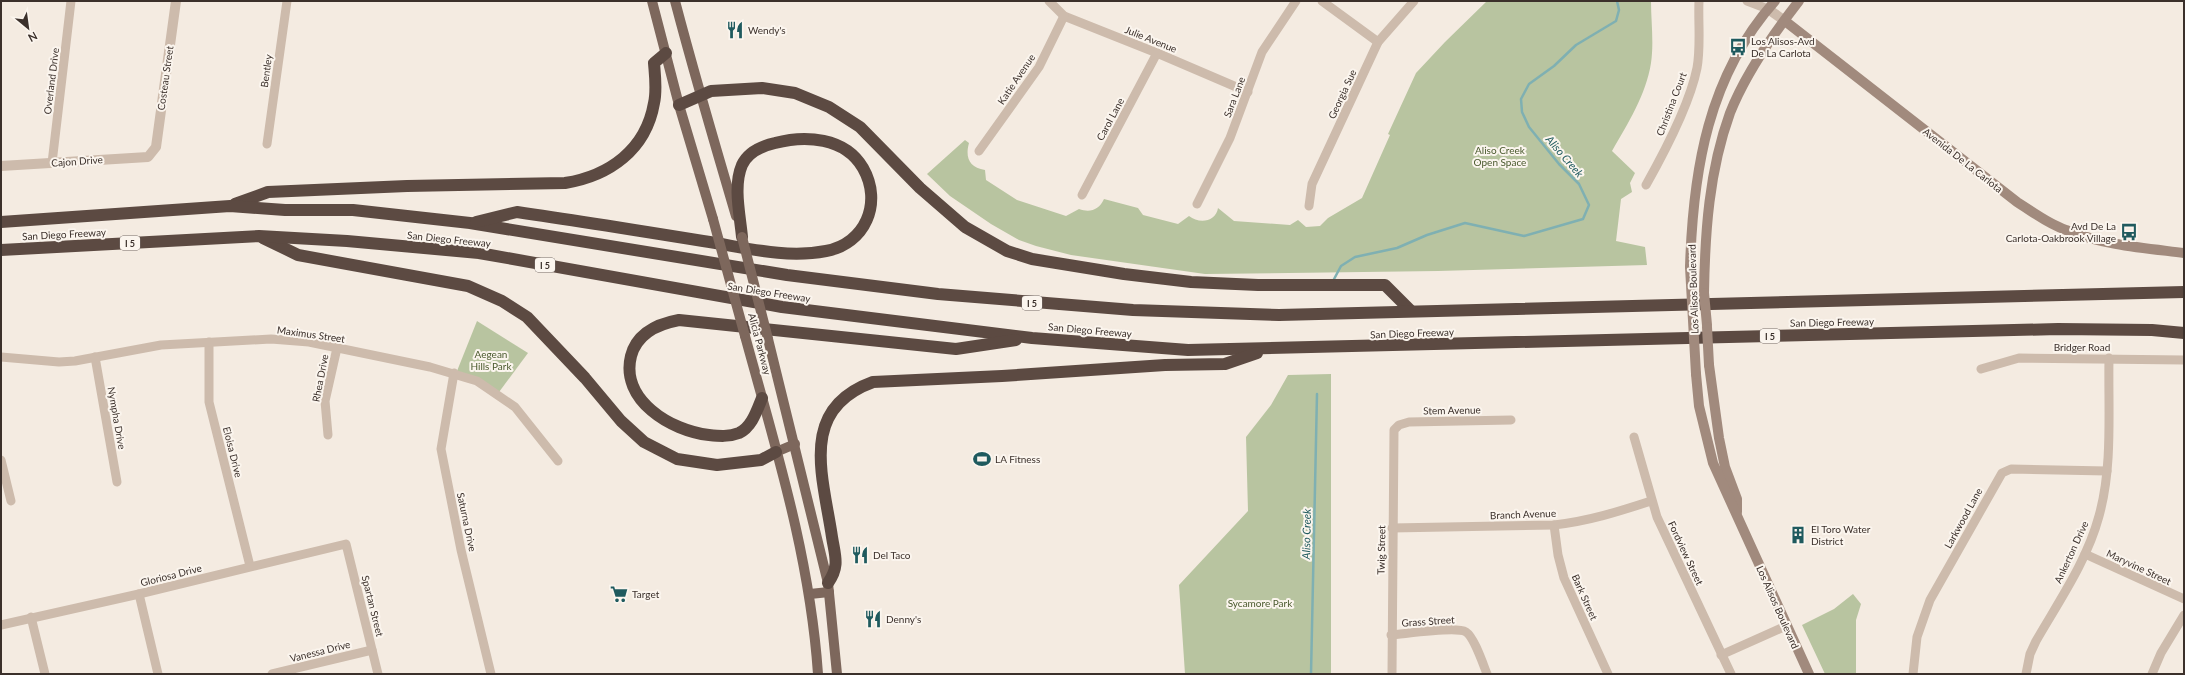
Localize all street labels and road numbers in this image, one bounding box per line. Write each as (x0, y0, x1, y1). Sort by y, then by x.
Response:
street label: Julie Avenue (1123, 23, 1179, 55)
street label: Costeau Street (155, 45, 176, 111)
street label: Overland Drive (41, 47, 61, 115)
street label: Katie Avenue (995, 51, 1037, 107)
street label: Bentley (258, 53, 274, 88)
street label: Georgia Sue (1325, 67, 1359, 121)
street label: Christina Court (1653, 70, 1689, 137)
street label: Sara Lane (1221, 75, 1247, 119)
street label: Carol Lane (1094, 96, 1126, 142)
street label: Avenida De La Carlota (1921, 125, 2005, 195)
street label: Cajon Drive (51, 153, 103, 169)
street label: San Diego Freeway (22, 226, 107, 242)
street label: San Diego Freeway (407, 229, 492, 249)
road number: I 5 (120, 236, 140, 250)
street label: Los Alisos Boulevard (1685, 244, 1701, 334)
road number: I 5 (535, 258, 555, 272)
street label: San Diego Freeway (727, 280, 812, 305)
road number: I 5 (1022, 296, 1042, 310)
street label: Alicia Parkway (746, 312, 774, 377)
street label: San Diego Freeway (1790, 315, 1875, 329)
street label: San Diego Freeway (1048, 320, 1133, 340)
street label: Maximus Street (276, 323, 346, 345)
street label: San Diego Freeway (1370, 326, 1455, 340)
road number: I 5 (1760, 329, 1780, 343)
street label: Bridger Road (2054, 341, 2110, 353)
street label: Rhea Drive (309, 353, 331, 403)
street label: Nympha Drive (106, 386, 128, 450)
street label: Stem Avenue (1423, 403, 1481, 417)
street label: Eloisa Drive (221, 425, 245, 479)
street label: Larkwood Lane (1941, 486, 1985, 550)
street label: Saturna Drive (455, 491, 479, 553)
street label: Branch Avenue (1490, 507, 1556, 521)
street label: Fordview Street (1666, 519, 1706, 587)
street label: Ankerton Drive (2051, 519, 2091, 585)
street label: Twig Street (1375, 525, 1387, 575)
street label: Maryvine Street (2105, 547, 2174, 587)
street label: Gloriosa Drive (139, 562, 203, 588)
street label: Los Alisos Boulevard (1754, 564, 1802, 650)
street label: Bark Street (1570, 572, 1601, 622)
street label: Spartan Street (360, 574, 386, 638)
street label: Grass Street (1401, 613, 1455, 629)
street label: Vanessa Drive (289, 638, 351, 664)

